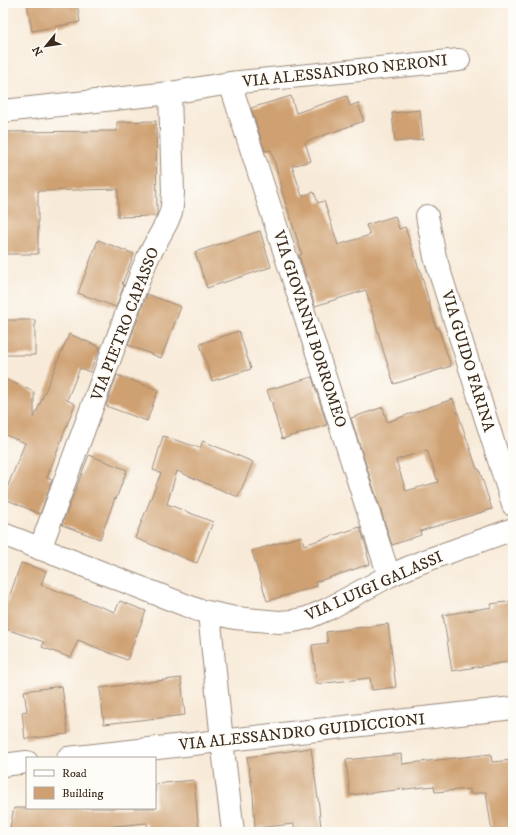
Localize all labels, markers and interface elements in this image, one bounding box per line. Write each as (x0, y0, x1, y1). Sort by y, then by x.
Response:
north arrow (26, 26, 66, 66)
text: N (30, 43, 47, 58)
street label: VIA ALESSANDRO NERONI (240, 50, 449, 92)
street label: VIA GIOVANNI BORROMEO (268, 227, 351, 430)
street label: VIA PIETRO CAPASSO (86, 244, 164, 405)
street label: VIA GUIDO FARINA (437, 287, 499, 435)
street label: VIA LUIGI GALASSI (301, 547, 446, 626)
street label: VIA ALESSANDRO GUIDICCIONI (177, 709, 426, 755)
legend (26, 757, 156, 809)
text: Road (62, 766, 87, 781)
text: Building (62, 786, 103, 801)

